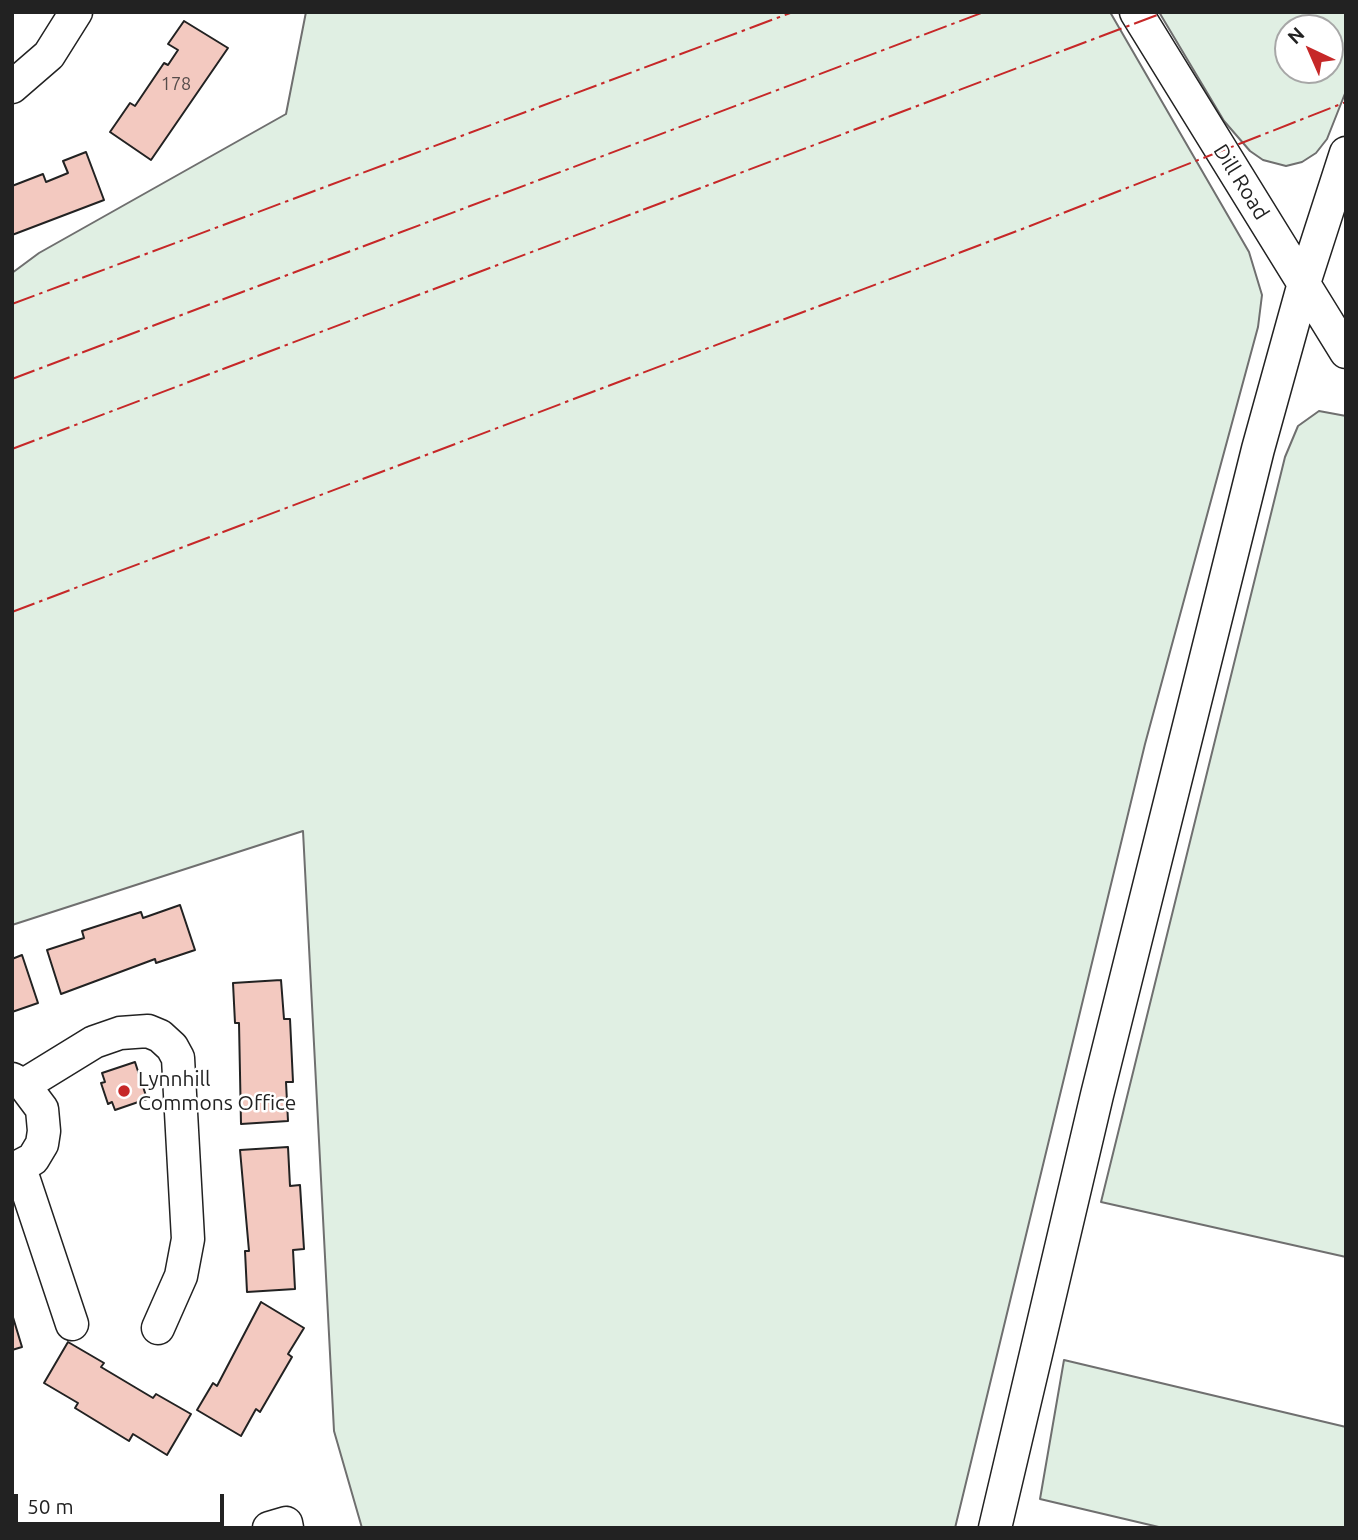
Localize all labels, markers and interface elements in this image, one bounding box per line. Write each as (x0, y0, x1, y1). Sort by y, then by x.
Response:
north arrow (1274, 14, 1344, 84)
text: N (1283, 22, 1309, 48)
house number: 178 (161, 73, 191, 95)
street label: Dill Road (1208, 140, 1274, 224)
place label: Lynnhill Commons Office (138, 1066, 296, 1116)
marker: Lynnhill Commons Office (116, 1083, 132, 1099)
scale bar (18, 1480, 228, 1524)
text: 50 m (27, 1494, 74, 1518)

